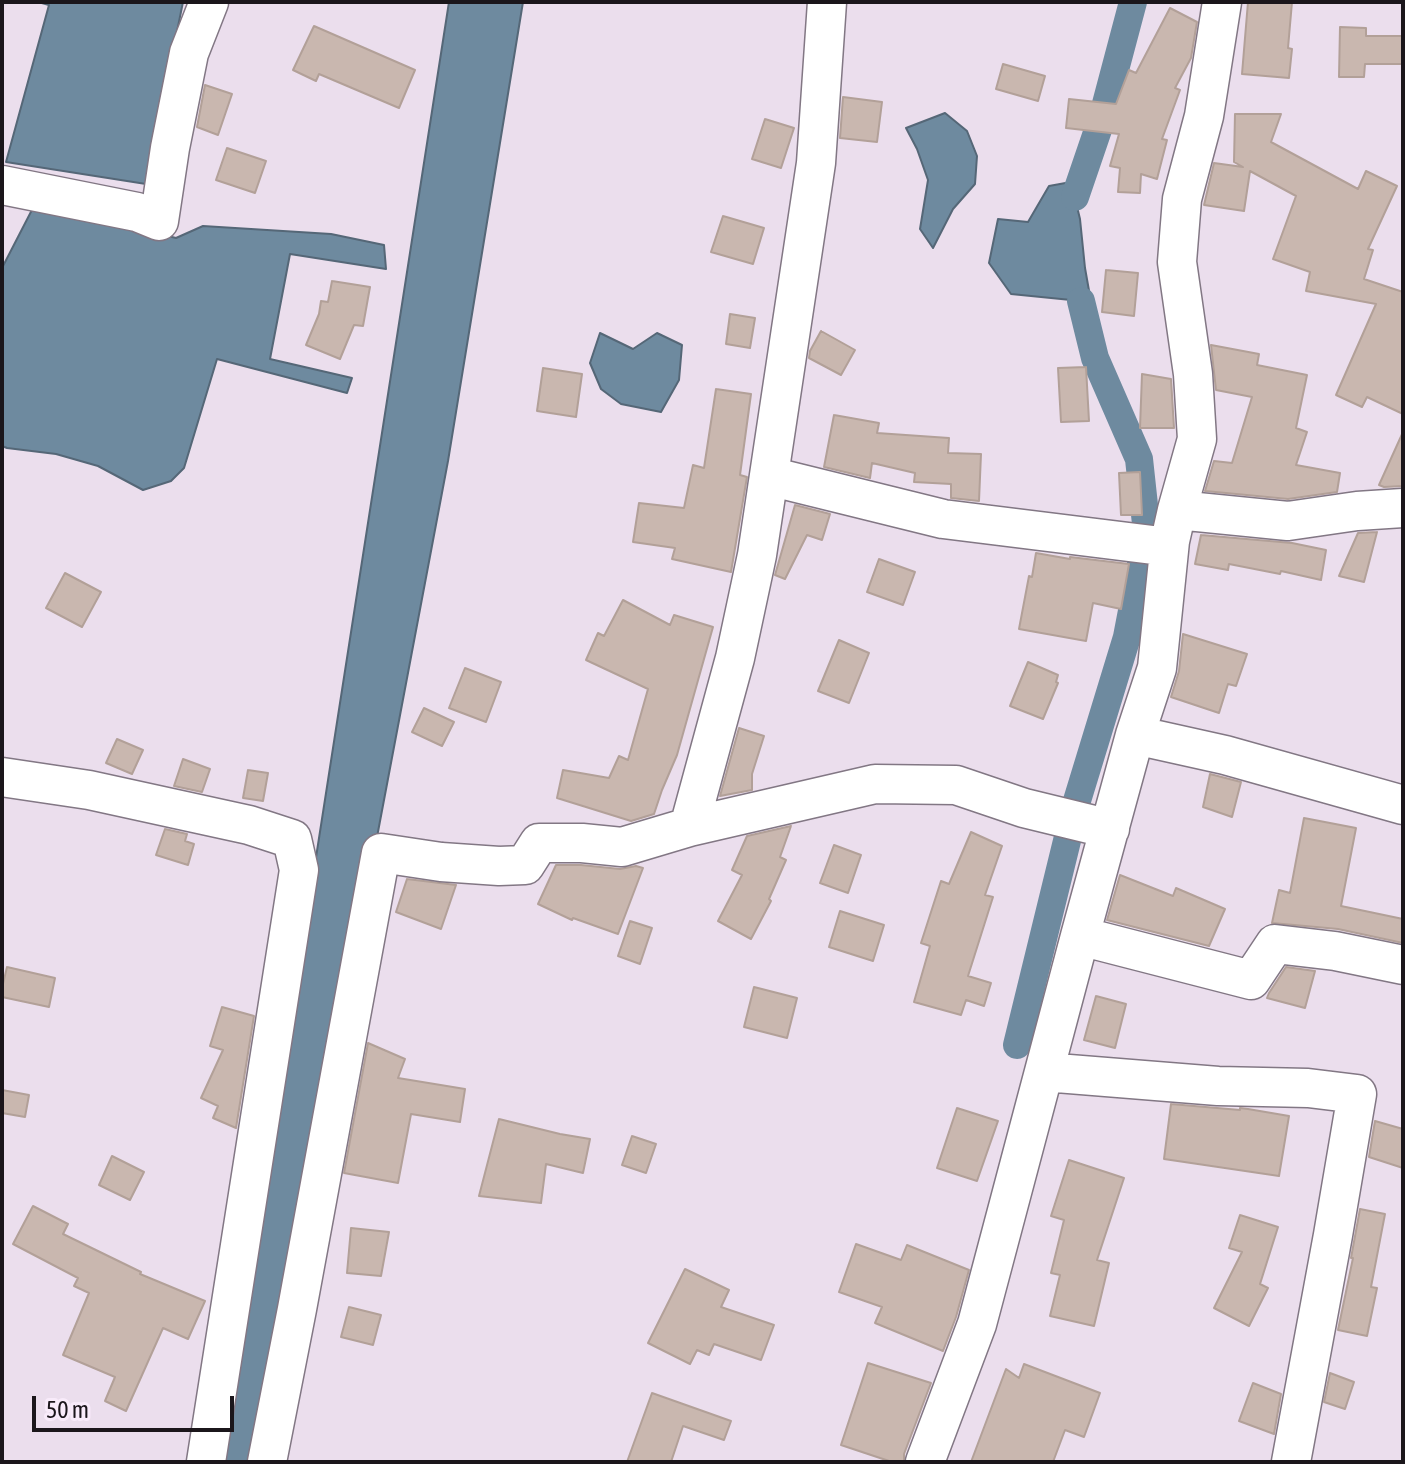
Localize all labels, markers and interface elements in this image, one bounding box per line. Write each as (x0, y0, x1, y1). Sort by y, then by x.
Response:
scale bar (36, 1380, 238, 1430)
text: 50 m (46, 1396, 89, 1423)

